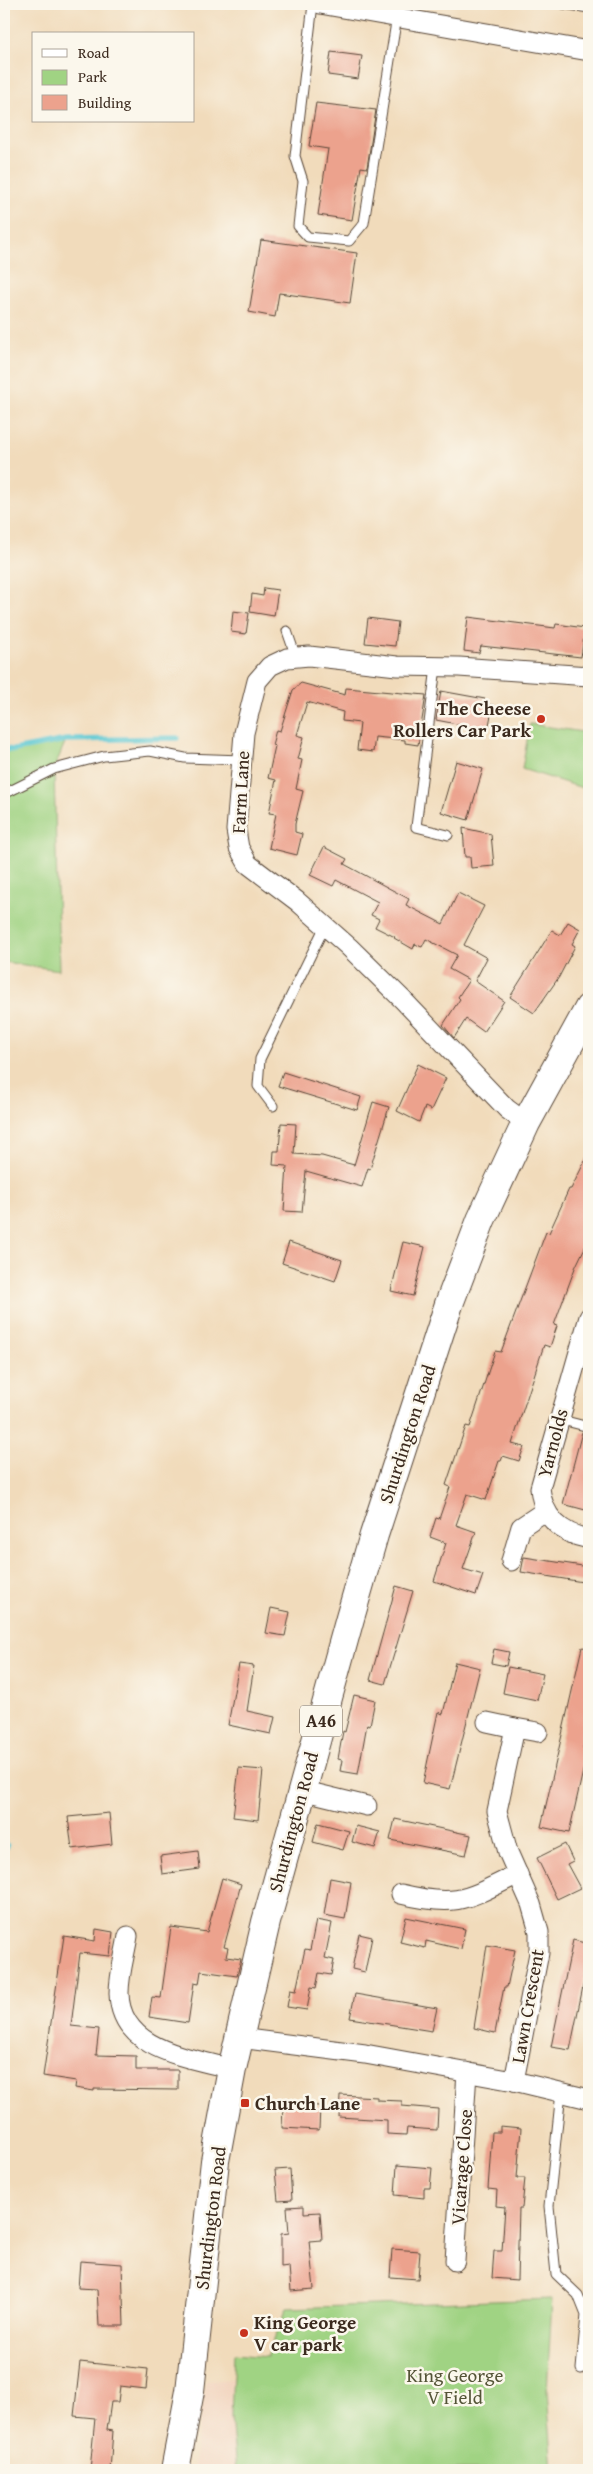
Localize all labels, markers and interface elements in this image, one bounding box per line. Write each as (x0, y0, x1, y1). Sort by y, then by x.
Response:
legend (32, 32, 195, 122)
text: Road (78, 42, 109, 63)
text: Park (78, 66, 107, 87)
text: Building (78, 92, 132, 113)
place label: The Cheese Rollers Car Park (393, 694, 531, 744)
marker: The Cheese Rollers Car Park (535, 713, 547, 725)
street label: Farm Lane (224, 750, 256, 834)
street label: Shurdington Road (371, 1360, 443, 1507)
street label: Yarnolds (529, 1405, 575, 1481)
road number: A46 (300, 1705, 342, 1736)
street label: Shurdington Road (261, 1748, 325, 1895)
street label: Lawn Crescent (503, 1946, 551, 2065)
place label: Church Lane (255, 2089, 360, 2117)
marker: Church Lane (239, 2097, 251, 2109)
street label: Vicarage Close (443, 2108, 479, 2226)
street label: Shurdington Road (187, 2144, 233, 2291)
place label: King George V car park (254, 2308, 356, 2358)
marker: King George V car park (238, 2327, 250, 2339)
park label: King George V Field (407, 2361, 504, 2411)

